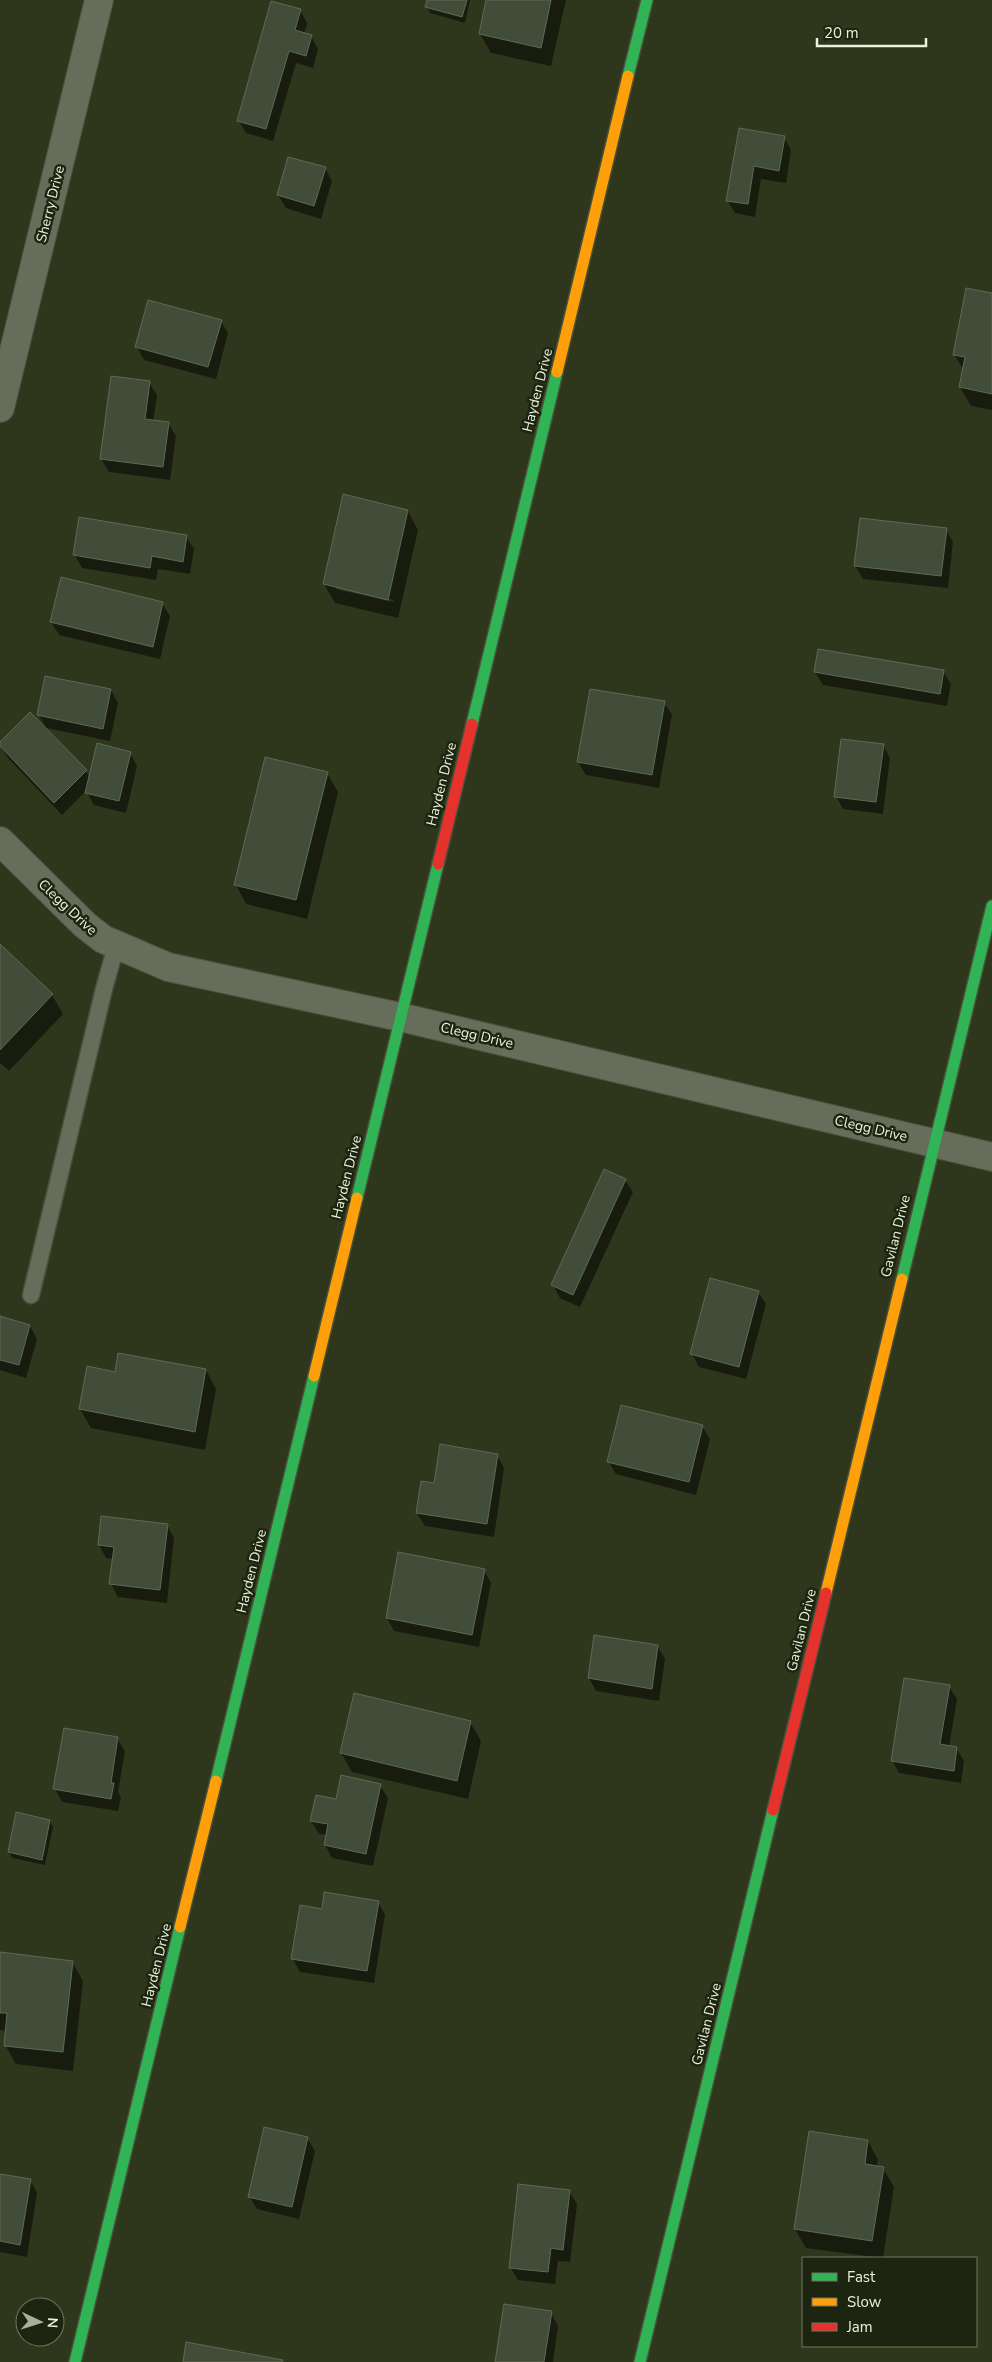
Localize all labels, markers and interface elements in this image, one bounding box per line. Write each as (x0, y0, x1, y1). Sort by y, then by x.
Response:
scale bar (817, 15, 926, 47)
text: 20 m (824, 23, 859, 43)
street label: Sherry Drive (32, 164, 69, 244)
street label: Hayden Drive (518, 346, 557, 434)
street label: Hayden Drive (422, 740, 461, 828)
street label: Clegg Drive (34, 875, 101, 940)
street label: Clegg Drive (439, 1018, 515, 1053)
street label: Clegg Drive (833, 1111, 909, 1146)
street label: Hayden Drive (327, 1133, 366, 1221)
street label: Gavilan Drive (876, 1193, 915, 1279)
street label: Hayden Drive (232, 1527, 271, 1615)
street label: Gavilan Drive (782, 1587, 821, 1673)
street label: Hayden Drive (137, 1921, 176, 2009)
street label: Gavilan Drive (687, 1981, 726, 2067)
legend (802, 2257, 977, 2347)
text: Fast (847, 2267, 876, 2287)
text: Slow (847, 2292, 882, 2312)
north arrow (15, 2297, 65, 2347)
text: N (43, 2317, 62, 2329)
text: Jam (846, 2317, 873, 2337)

